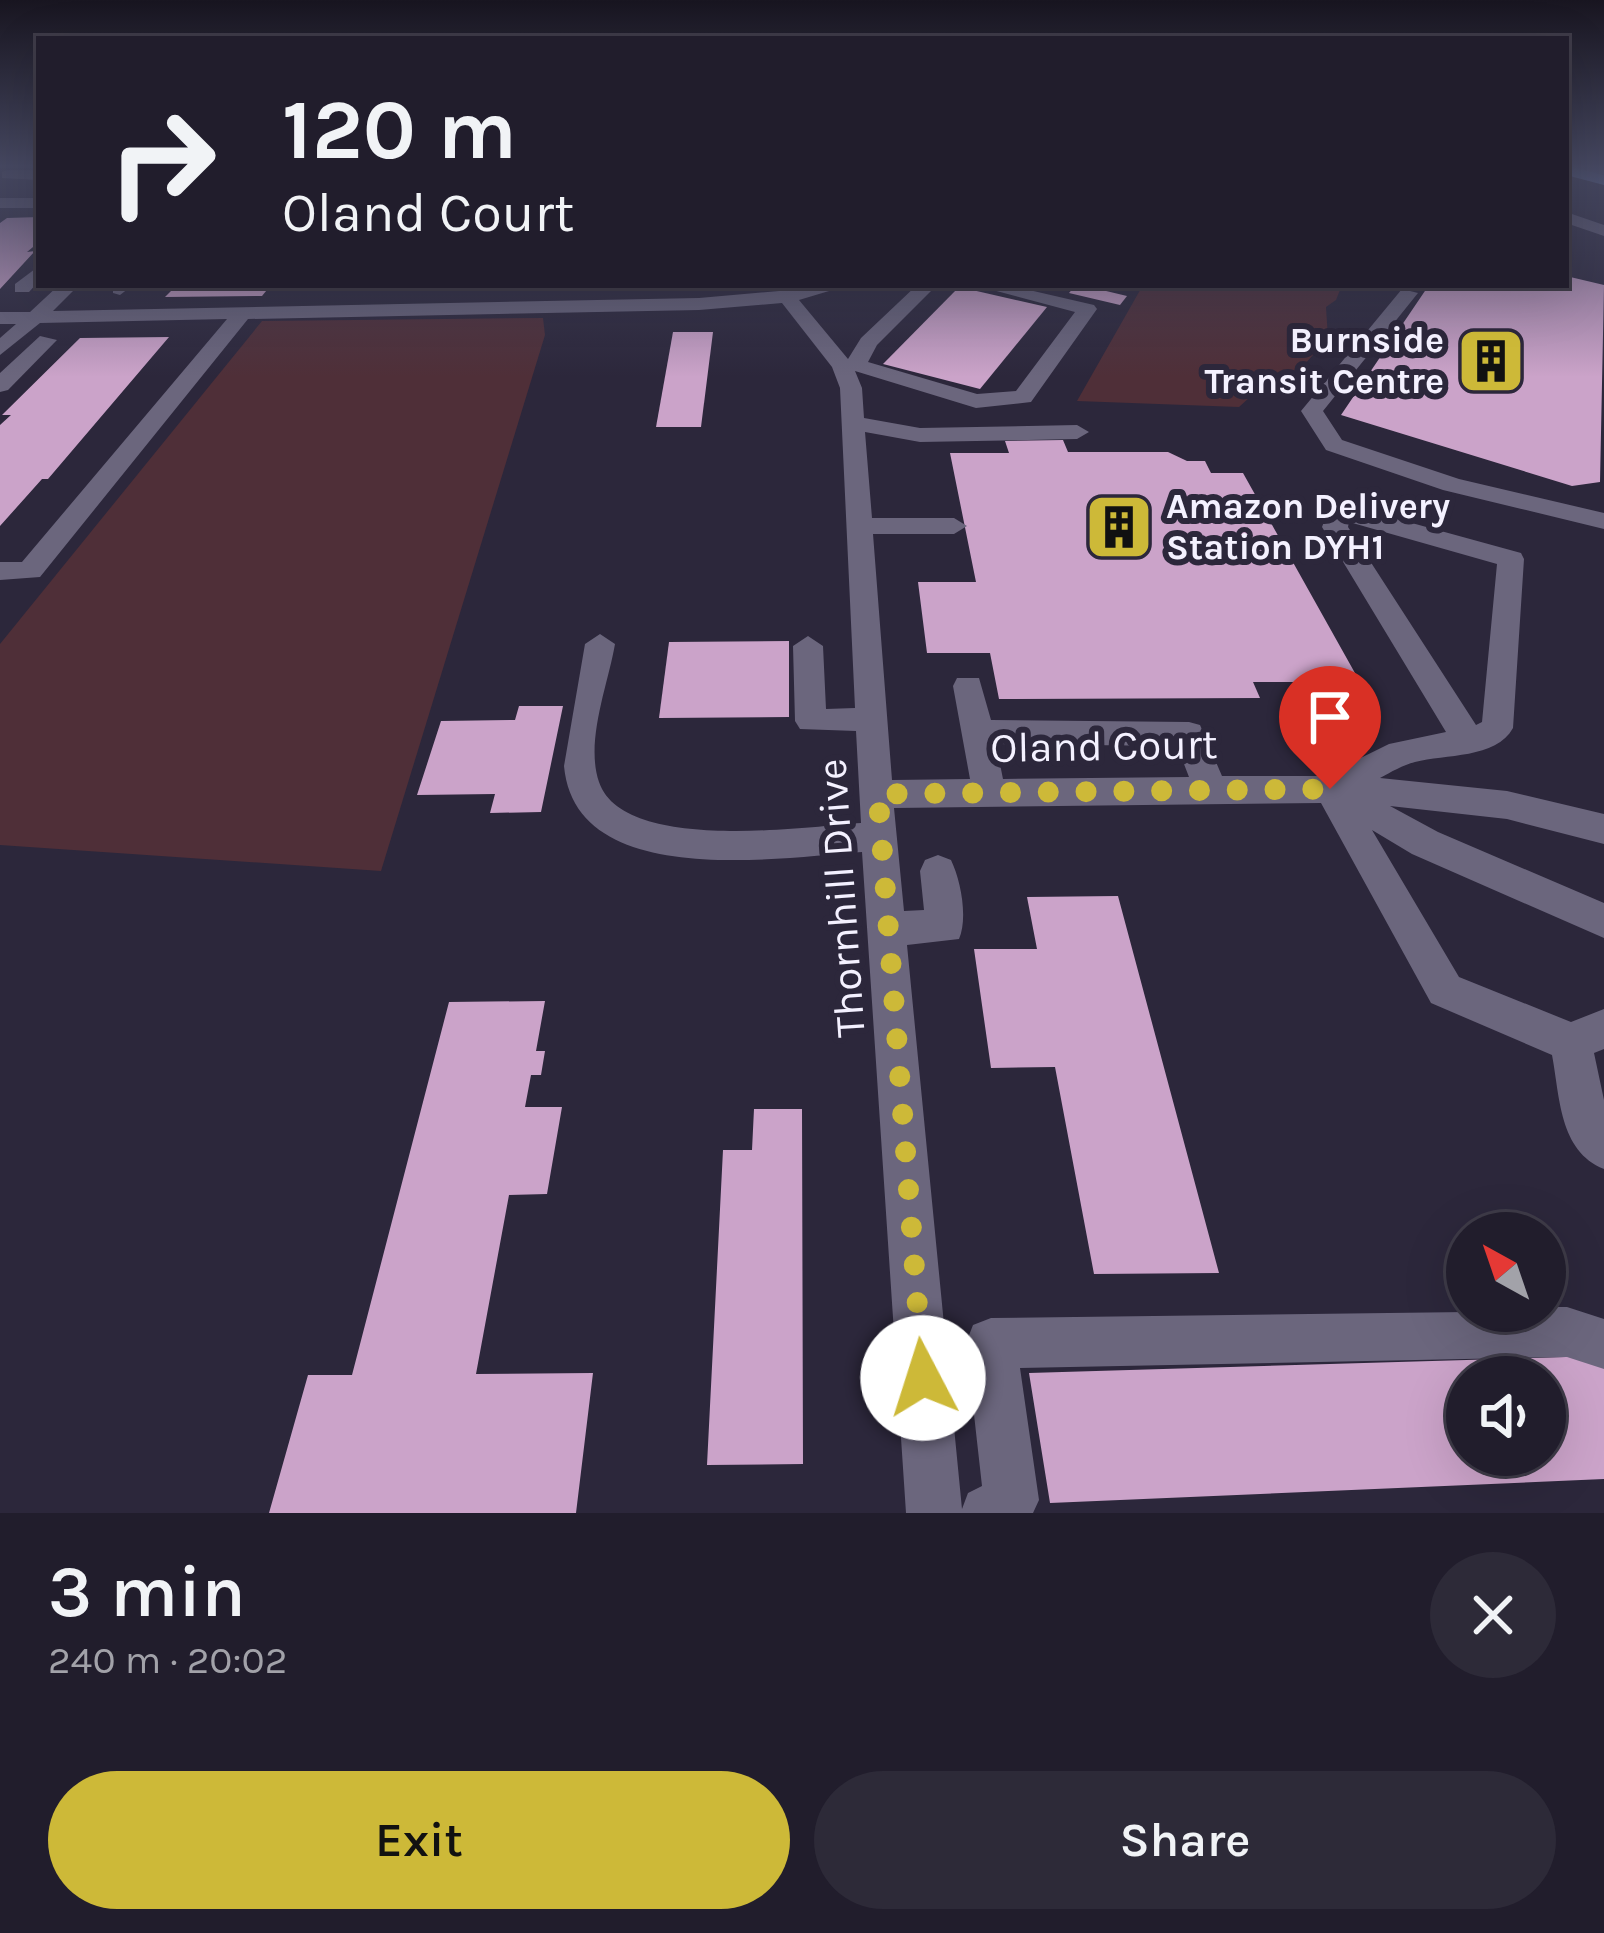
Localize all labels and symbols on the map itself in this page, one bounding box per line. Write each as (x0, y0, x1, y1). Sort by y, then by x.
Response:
place label: Burnside Transit Centre (1204, 319, 1444, 402)
building icon: Burnside Transit Centre (1456, 326, 1526, 396)
place label: Amazon Delivery Station DYH1 (1166, 485, 1450, 568)
building icon: Amazon Delivery Station DYH1 (1084, 492, 1154, 562)
pin (1279, 666, 1381, 789)
street label: Oland Court (990, 719, 1218, 773)
street label: Thornhill Drive (806, 757, 876, 1039)
north arrow (1446, 1212, 1566, 1332)
position arrow (860, 1315, 986, 1441)

